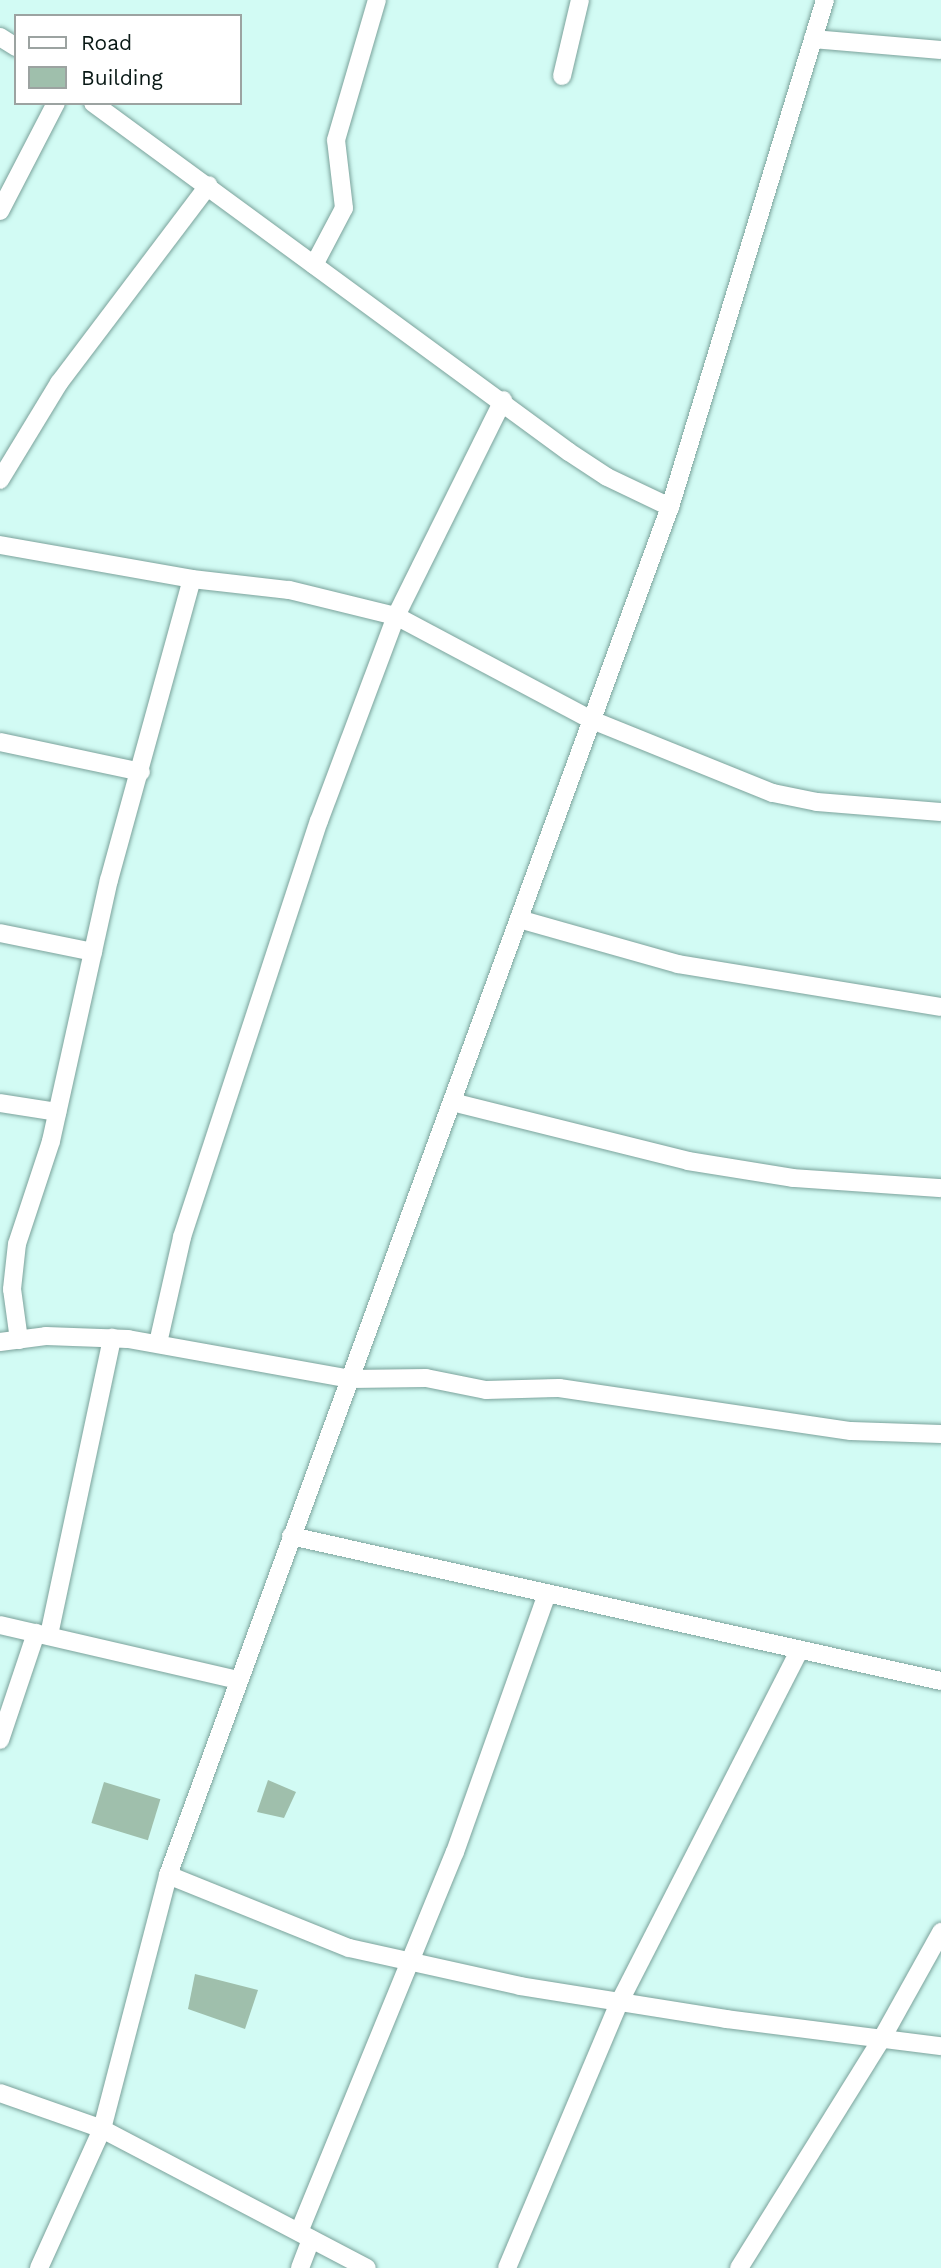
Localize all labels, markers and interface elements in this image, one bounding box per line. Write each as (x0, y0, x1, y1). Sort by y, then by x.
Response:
legend (14, 14, 242, 105)
text: Road (81, 30, 132, 55)
text: Building (81, 65, 163, 90)

